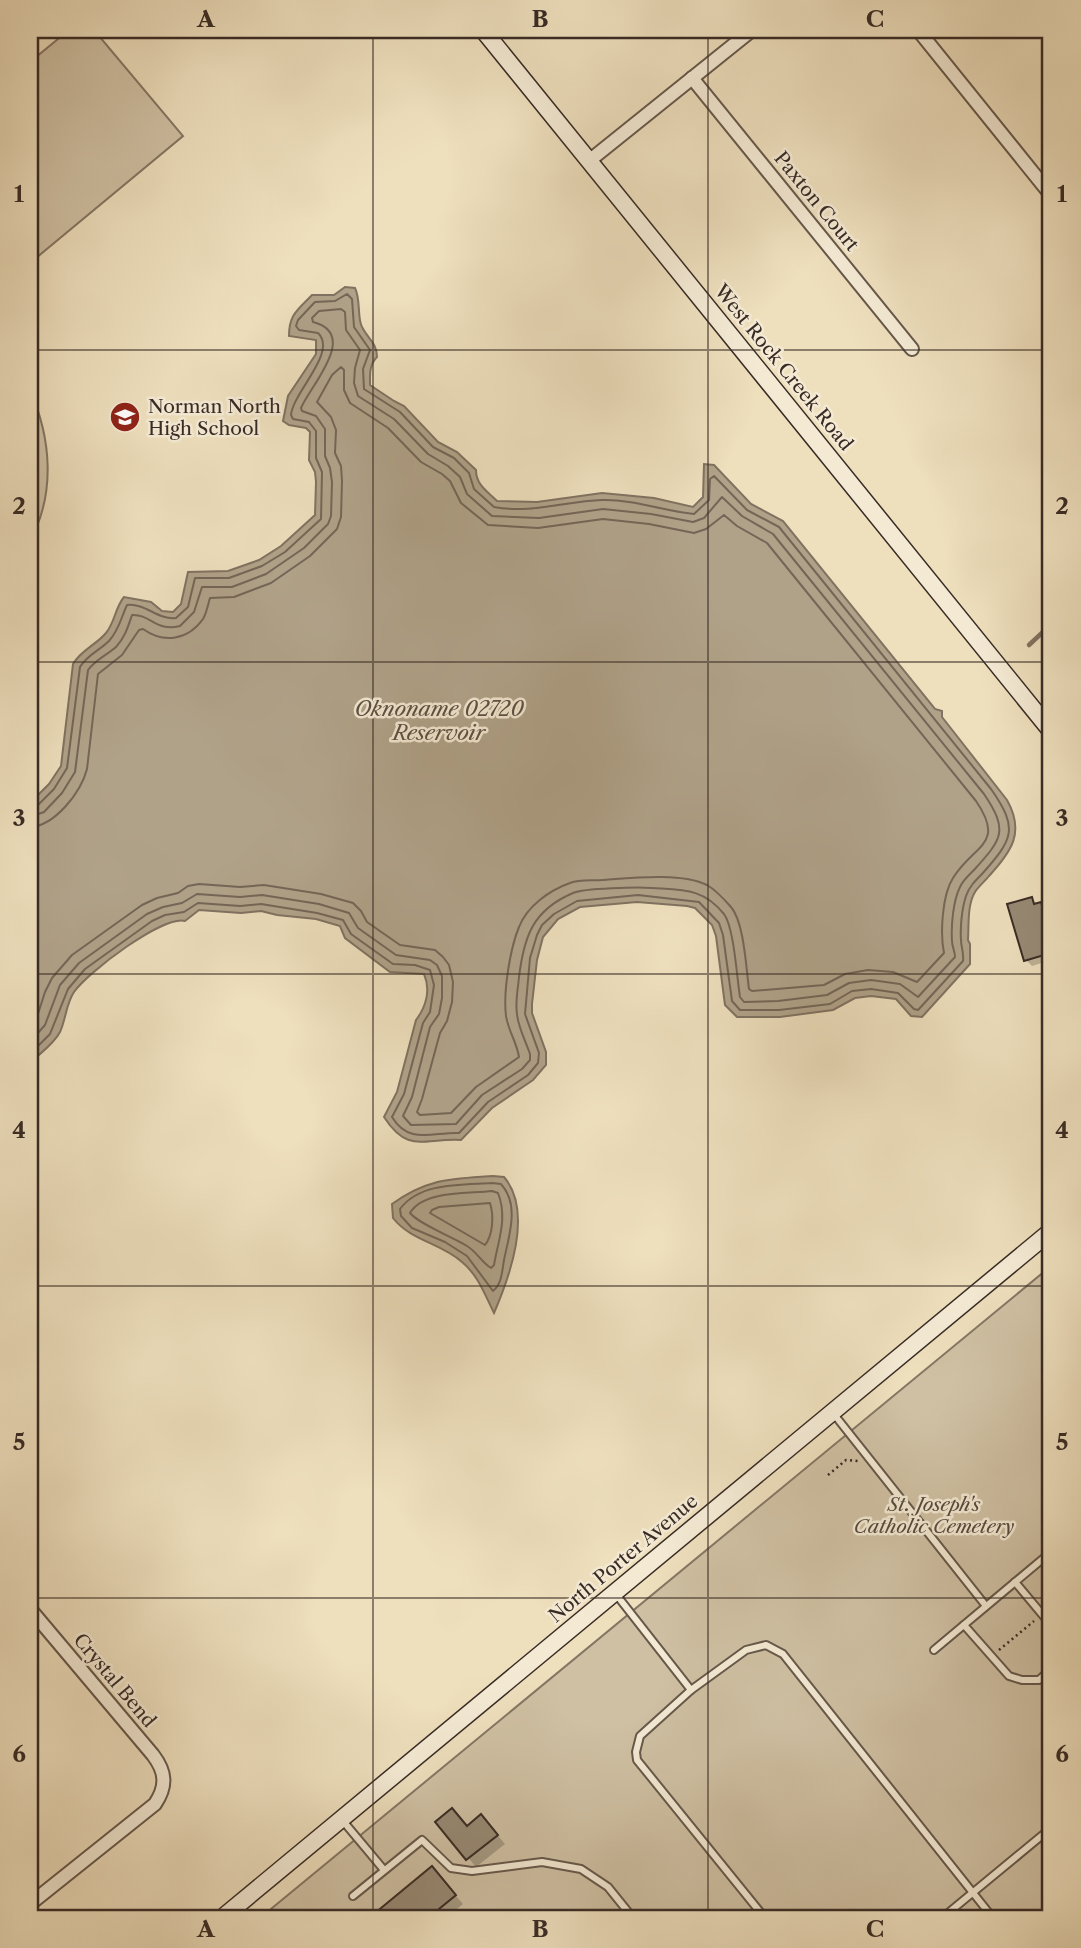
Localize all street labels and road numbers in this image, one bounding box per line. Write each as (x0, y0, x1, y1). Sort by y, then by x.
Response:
street label: Paxton Court (769, 147, 864, 256)
street label: West Rock Creek Road (709, 279, 858, 455)
street label: North Porter Avenue (544, 1489, 702, 1627)
street label: Crystal Bend (69, 1629, 161, 1732)

